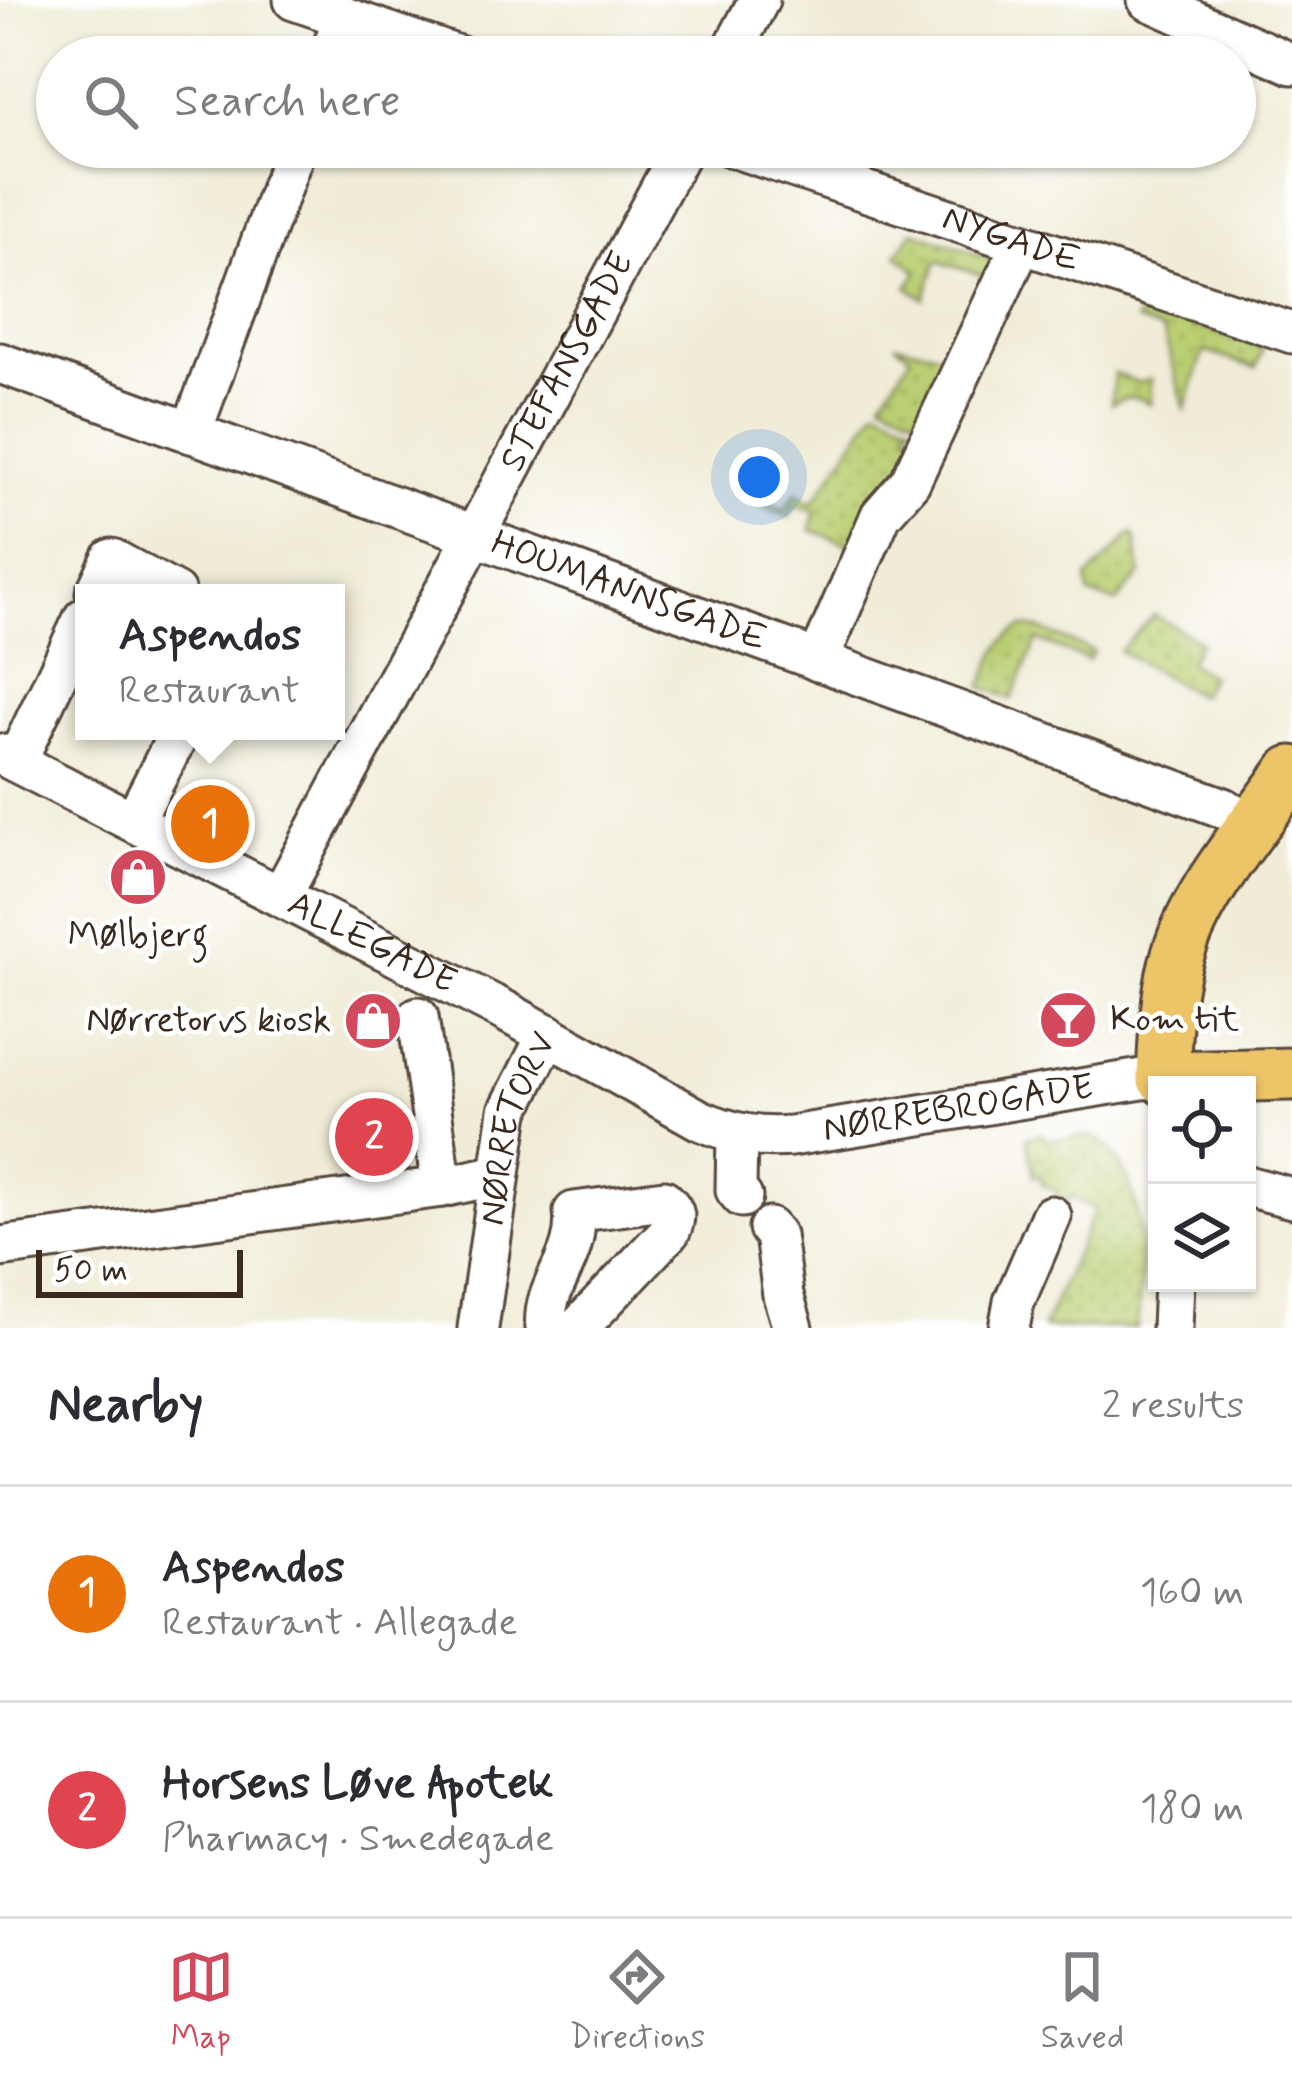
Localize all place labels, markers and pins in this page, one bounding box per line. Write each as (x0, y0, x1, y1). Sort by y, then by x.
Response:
pin: 1 (171, 779, 249, 869)
shop icon: Mølbjerg (107, 846, 169, 908)
place label: Mølbjerg (68, 913, 208, 963)
bar icon: Kom tit (1037, 989, 1099, 1051)
shop icon: Nørretorvs kiosk (342, 990, 404, 1052)
place label: Kom tit (1110, 997, 1239, 1044)
place label: Nørretorvs kiosk (86, 998, 331, 1045)
pin: 2 (335, 1092, 413, 1182)

